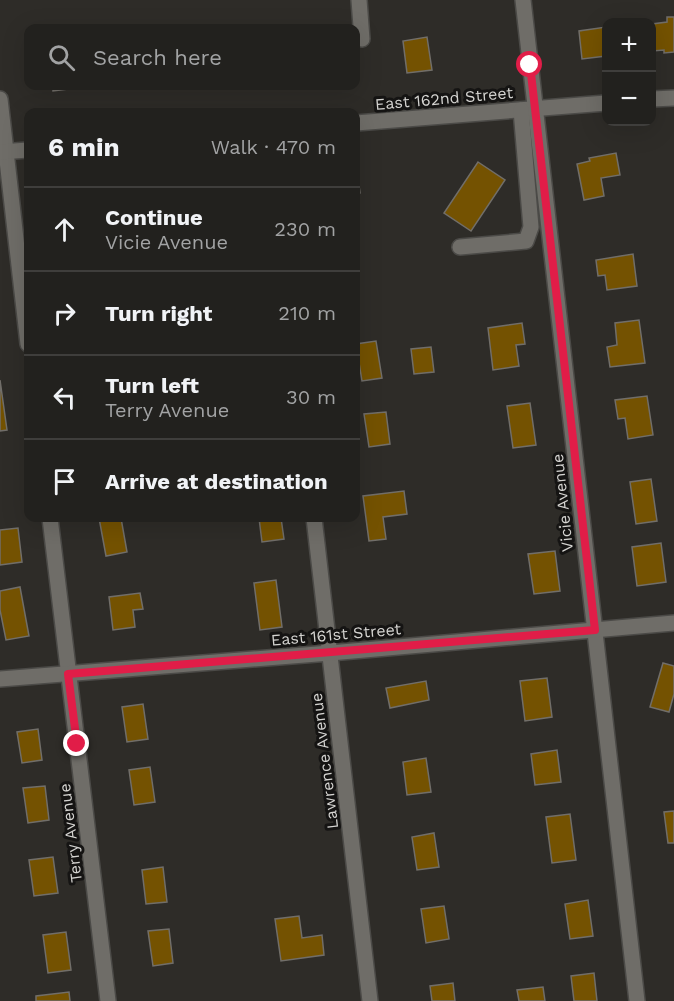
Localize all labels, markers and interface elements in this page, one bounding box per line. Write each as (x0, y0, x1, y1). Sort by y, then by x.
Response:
map controls (602, 18, 656, 126)
button: + (602, 18, 656, 72)
search box (24, 24, 360, 90)
icon: search (45, 41, 78, 74)
text: Search here (93, 45, 222, 70)
route start (516, 51, 542, 77)
button: − (602, 72, 656, 126)
street label: East 162nd Street (374, 83, 514, 114)
text: 6 min (48, 132, 120, 162)
text: Walk · 470 m (211, 135, 336, 159)
text: Continue (105, 205, 203, 230)
icon: ahead (48, 213, 81, 246)
text: 230 m (274, 217, 336, 241)
text: Vicie Avenue (105, 230, 228, 254)
icon: right (48, 297, 81, 330)
text: Turn right (105, 301, 212, 326)
text: 210 m (278, 301, 336, 325)
text: Turn left (105, 373, 199, 398)
icon: left (48, 381, 81, 414)
text: 30 m (286, 385, 336, 409)
text: Terry Avenue (105, 398, 229, 422)
street label: Vicie Avenue (548, 453, 577, 553)
icon: arrive (48, 465, 81, 498)
text: Arrive at destination (105, 469, 328, 494)
street label: East 161st Street (270, 619, 402, 650)
street label: Lawrence Avenue (307, 692, 342, 830)
route end (63, 730, 89, 756)
street label: Terry Avenue (55, 782, 86, 883)

